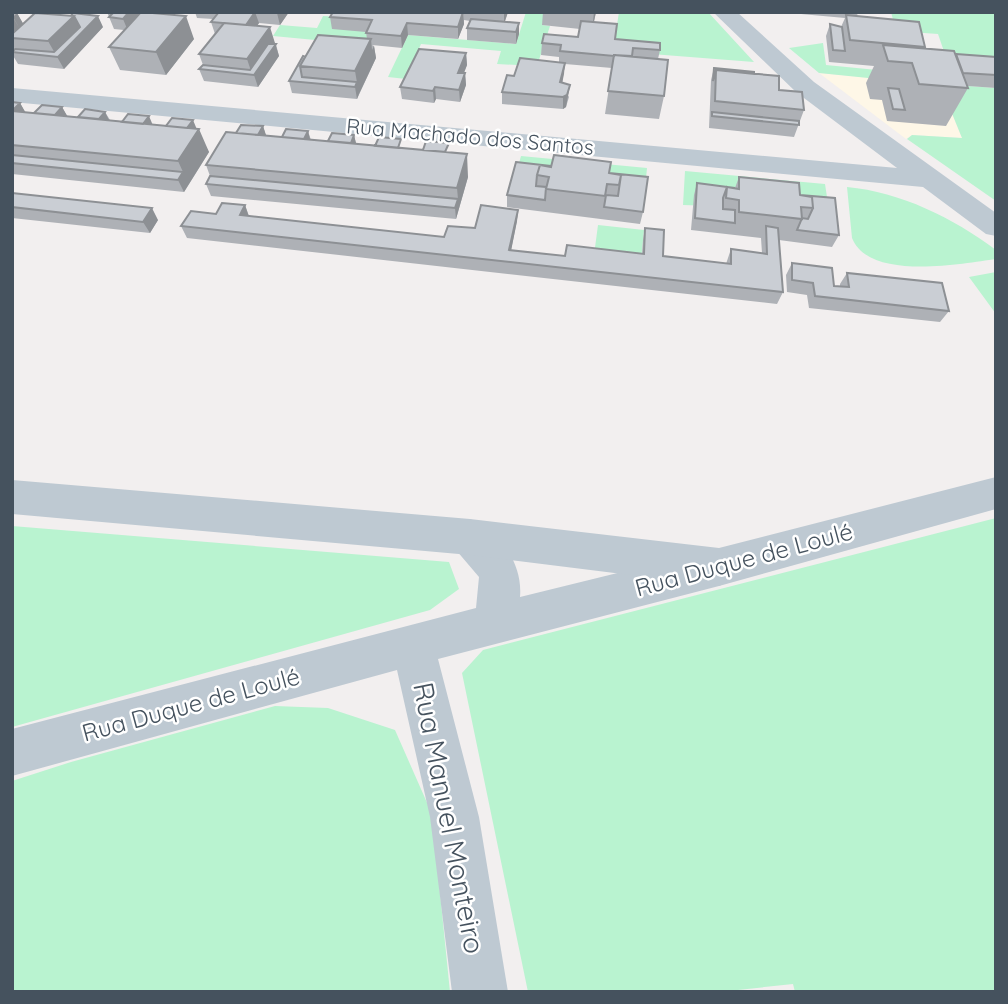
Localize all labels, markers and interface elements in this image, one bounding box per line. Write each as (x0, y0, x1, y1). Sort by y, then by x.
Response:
street label: Rua Machado dos Santos (345, 112, 595, 160)
street label: Rua Duque de Loulé (632, 516, 856, 603)
street label: Rua Duque de Loulé (79, 661, 303, 748)
street label: Rua Manuel Monteiro (406, 679, 493, 957)

